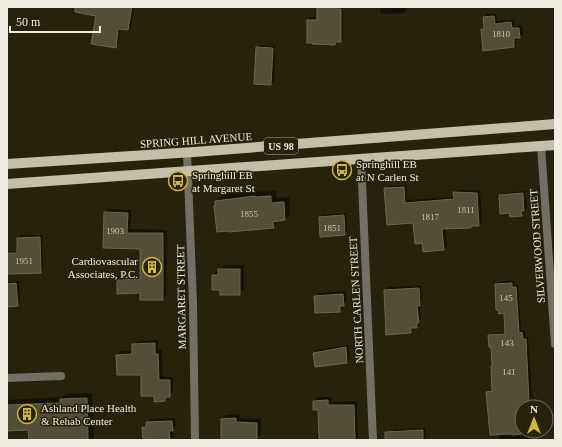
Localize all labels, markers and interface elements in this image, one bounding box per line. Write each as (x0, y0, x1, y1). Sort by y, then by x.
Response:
scale bar (10, 8, 100, 34)
text: 50 m (16, 15, 41, 29)
house number: 1810 (492, 29, 511, 39)
street label: SPRING HILL AVENUE (139, 130, 253, 150)
road number: US 98 (264, 138, 298, 154)
place label: Springhill EB at N Carlen St (356, 158, 419, 183)
bus stop icon: Springhill EB at N Carlen St (331, 159, 353, 181)
place label: Springhill EB at Margaret St (192, 169, 255, 194)
bus stop icon: Springhill EB at Margaret St (167, 170, 189, 192)
street label: SILVERWOOD STREET (527, 188, 547, 303)
house number: 1811 (457, 205, 475, 215)
house number: 1855 (240, 209, 259, 219)
house number: 1817 (421, 212, 440, 222)
house number: 1851 (323, 223, 341, 233)
house number: 1903 (106, 226, 125, 236)
street label: NORTH CARLEN STREET (347, 236, 365, 364)
street label: MARGARET STREET (174, 244, 188, 349)
place label: Cardiovascular Associates, P.C. (68, 255, 138, 280)
house number: 1951 (15, 256, 33, 266)
building icon: Cardiovascular Associates, P.C. (141, 256, 163, 278)
house number: 145 (499, 293, 513, 303)
house number: 143 (500, 338, 514, 348)
house number: 141 (502, 367, 516, 377)
north arrow (514, 399, 554, 439)
place label: Ashland Place Health & Rehab Center (41, 402, 137, 427)
building icon: Ashland Place Health & Rehab Center (16, 403, 38, 425)
text: N (530, 403, 538, 415)

